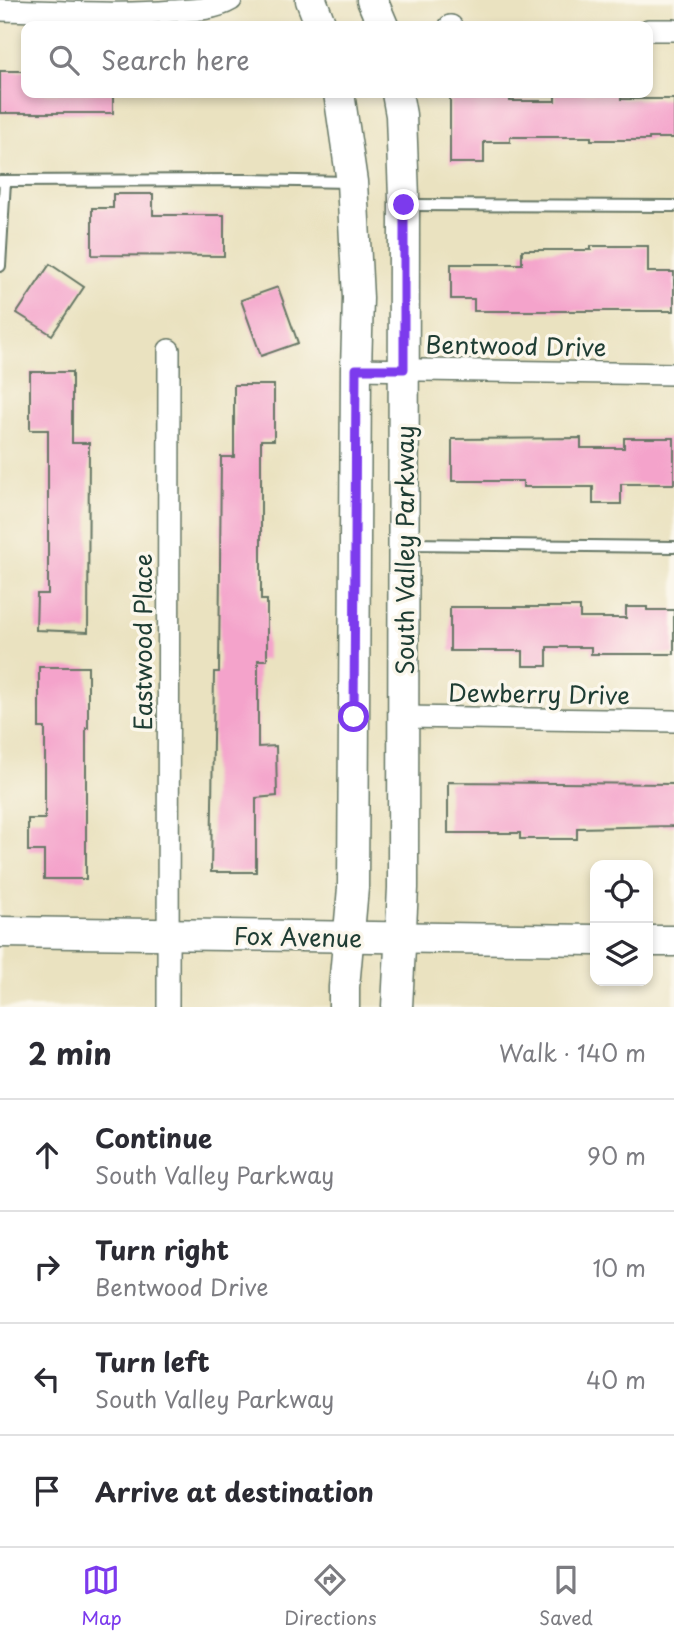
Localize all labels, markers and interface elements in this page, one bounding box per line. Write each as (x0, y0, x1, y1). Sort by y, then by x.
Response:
search box (21, 21, 653, 98)
text: Search here (101, 40, 250, 79)
icon: search (45, 41, 83, 79)
route end (388, 189, 419, 220)
street label: Bentwood Drive (425, 325, 607, 365)
street label: South Valley Parkway (386, 425, 422, 675)
street label: Eastwood Place (124, 553, 160, 731)
street label: Dewberry Drive (448, 673, 630, 713)
route start (338, 701, 369, 732)
map controls (590, 860, 653, 986)
button: locate (590, 860, 653, 923)
street label: Fox Avenue (233, 917, 363, 955)
button: layers (590, 923, 653, 986)
text: 2 min (28, 1030, 112, 1075)
text: Walk · 140 m (499, 1035, 646, 1070)
text: Continue (95, 1118, 212, 1157)
icon: ahead (28, 1136, 66, 1174)
text: 90 m (587, 1138, 646, 1173)
text: South Valley Parkway (95, 1157, 334, 1192)
text: Turn right (95, 1230, 229, 1269)
icon: right (28, 1248, 66, 1286)
text: 10 m (592, 1250, 646, 1285)
text: Bentwood Drive (95, 1269, 268, 1304)
text: Turn left (95, 1342, 210, 1381)
icon: left (28, 1360, 66, 1398)
text: 40 m (586, 1362, 646, 1397)
text: South Valley Parkway (95, 1381, 334, 1416)
icon: arrive (28, 1472, 66, 1510)
text: Arrive at destination (95, 1472, 374, 1511)
tab: Map (81, 1561, 122, 1631)
tab: Directions (284, 1561, 377, 1631)
tab: Saved (539, 1561, 593, 1631)

